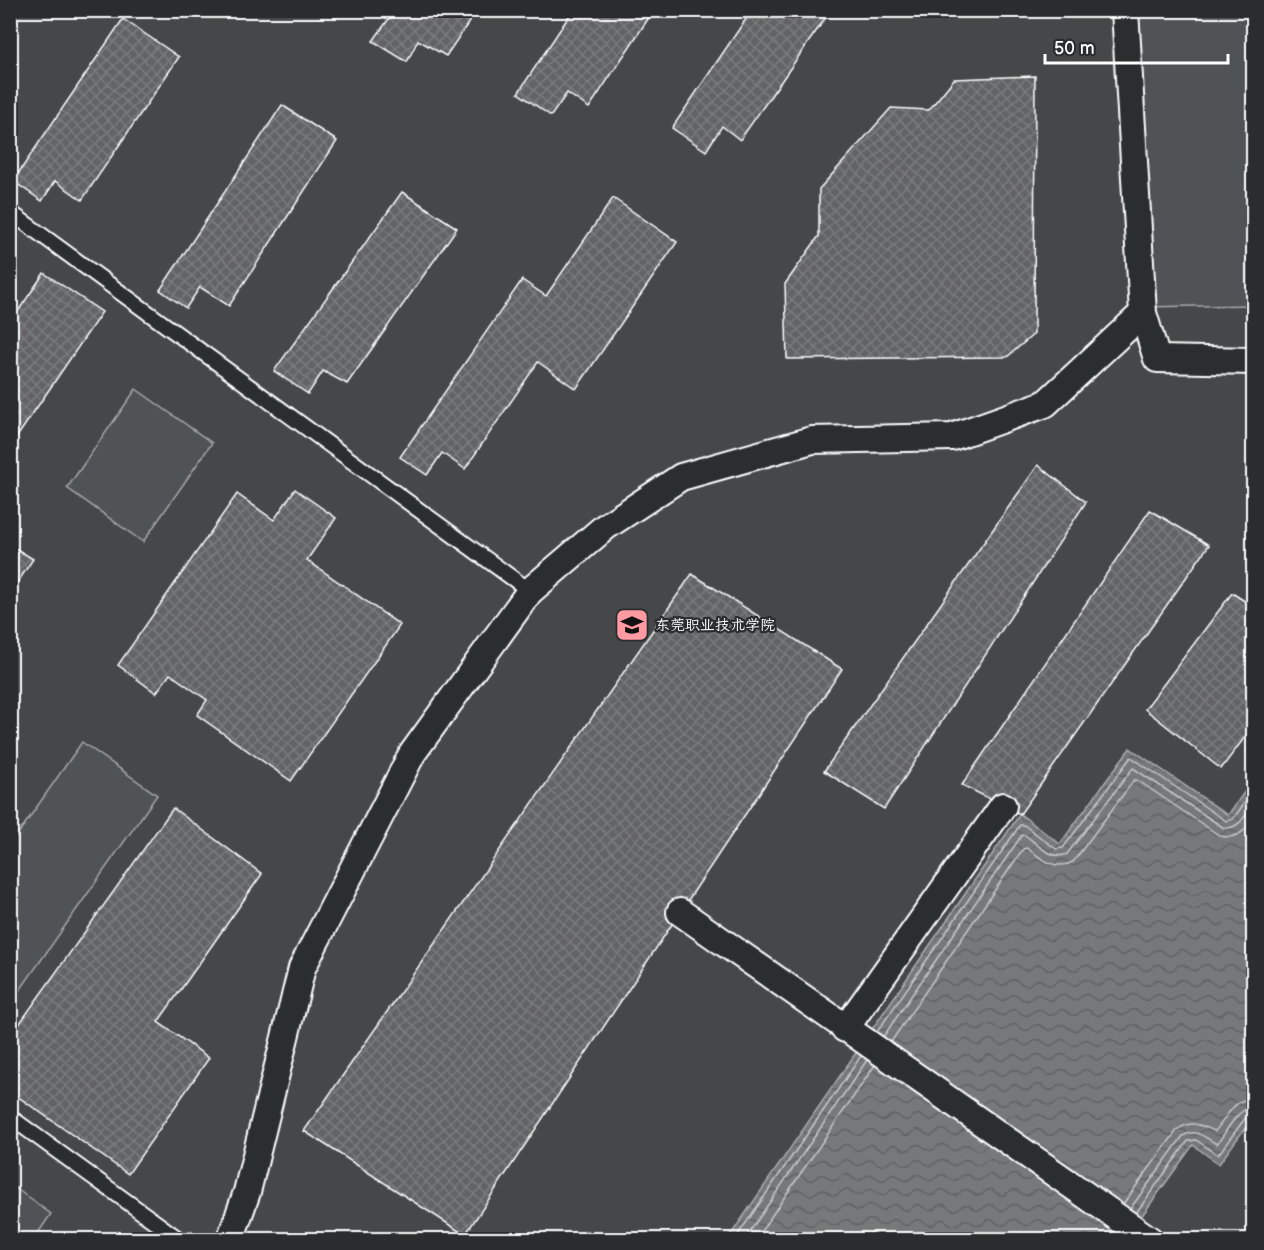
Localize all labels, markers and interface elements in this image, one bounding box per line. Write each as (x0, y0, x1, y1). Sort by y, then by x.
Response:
scale bar (1045, 27, 1228, 65)
text: 50 m (1054, 38, 1095, 59)
school or university icon: 东莞职业技术学院 (614, 607, 650, 643)
place label: 东莞职业技术学院 (655, 616, 775, 635)

